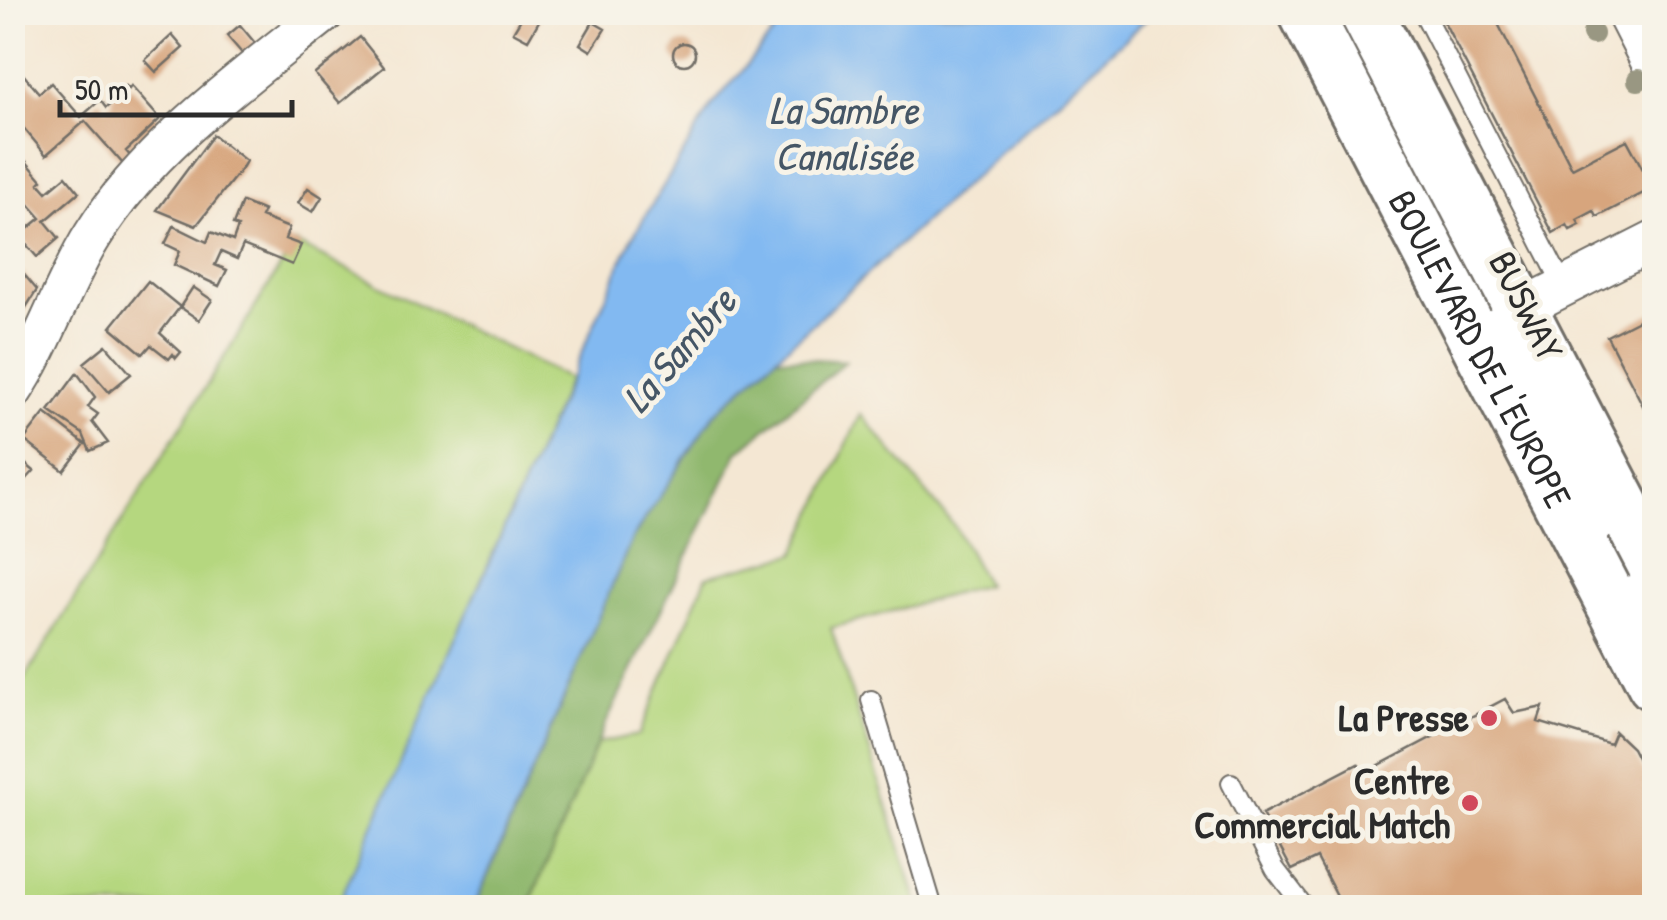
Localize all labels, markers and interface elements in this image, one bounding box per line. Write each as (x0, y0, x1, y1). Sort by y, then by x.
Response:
scale bar (60, 55, 292, 117)
text: 50 m (75, 69, 128, 109)
water label: La Sambre Canalisée (770, 82, 920, 182)
street label: BOULEVARD DE L'EUROPE (1377, 181, 1585, 517)
street label: BUSWAY (1477, 242, 1577, 369)
water label: La Sambre (609, 274, 749, 423)
place label: La Presse (1339, 691, 1469, 743)
marker: La Presse (1478, 707, 1500, 729)
place label: Centre Commercial Match (1194, 754, 1450, 850)
marker: Centre Commercial Match (1459, 792, 1481, 814)

